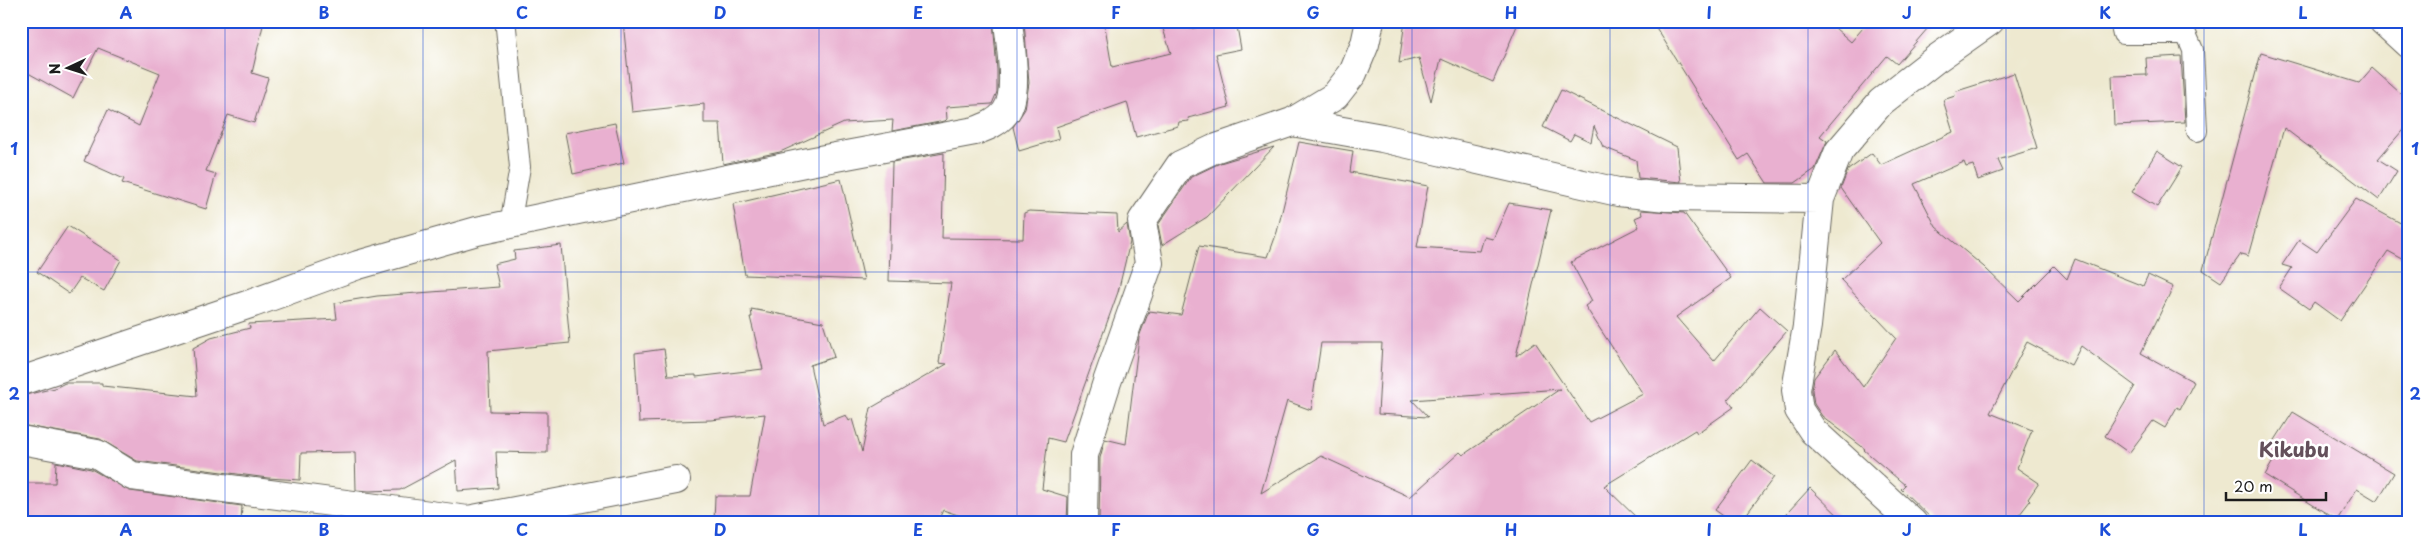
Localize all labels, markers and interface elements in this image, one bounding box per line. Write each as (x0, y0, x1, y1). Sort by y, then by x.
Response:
text: A (120, 0, 133, 24)
text: B (319, 0, 330, 24)
text: C (516, 0, 528, 24)
text: D (714, 0, 726, 24)
text: E (913, 0, 923, 24)
text: F (1111, 0, 1121, 24)
text: G (1306, 0, 1320, 24)
text: H (1505, 0, 1517, 24)
text: I (1706, 0, 1712, 24)
text: J (1902, 0, 1912, 24)
text: K (2099, 0, 2111, 24)
text: L (2298, 0, 2308, 24)
north arrow (42, 42, 92, 92)
text: N (44, 63, 65, 75)
text: 1 (10, 136, 18, 160)
text: 1 (2411, 136, 2419, 160)
text: 2 (8, 381, 20, 405)
text: 2 (2409, 381, 2421, 405)
district label: Kikubu (2259, 434, 2329, 464)
scale bar (2226, 469, 2326, 501)
text: 20 m (2234, 474, 2273, 497)
text: A (120, 517, 133, 541)
text: B (319, 517, 330, 541)
text: C (516, 517, 528, 541)
text: D (714, 517, 726, 541)
text: E (913, 517, 923, 541)
text: F (1111, 517, 1121, 541)
text: G (1306, 517, 1320, 541)
text: H (1505, 517, 1517, 541)
text: I (1706, 517, 1712, 541)
text: J (1902, 517, 1912, 541)
text: K (2099, 517, 2111, 541)
text: L (2298, 517, 2308, 541)

